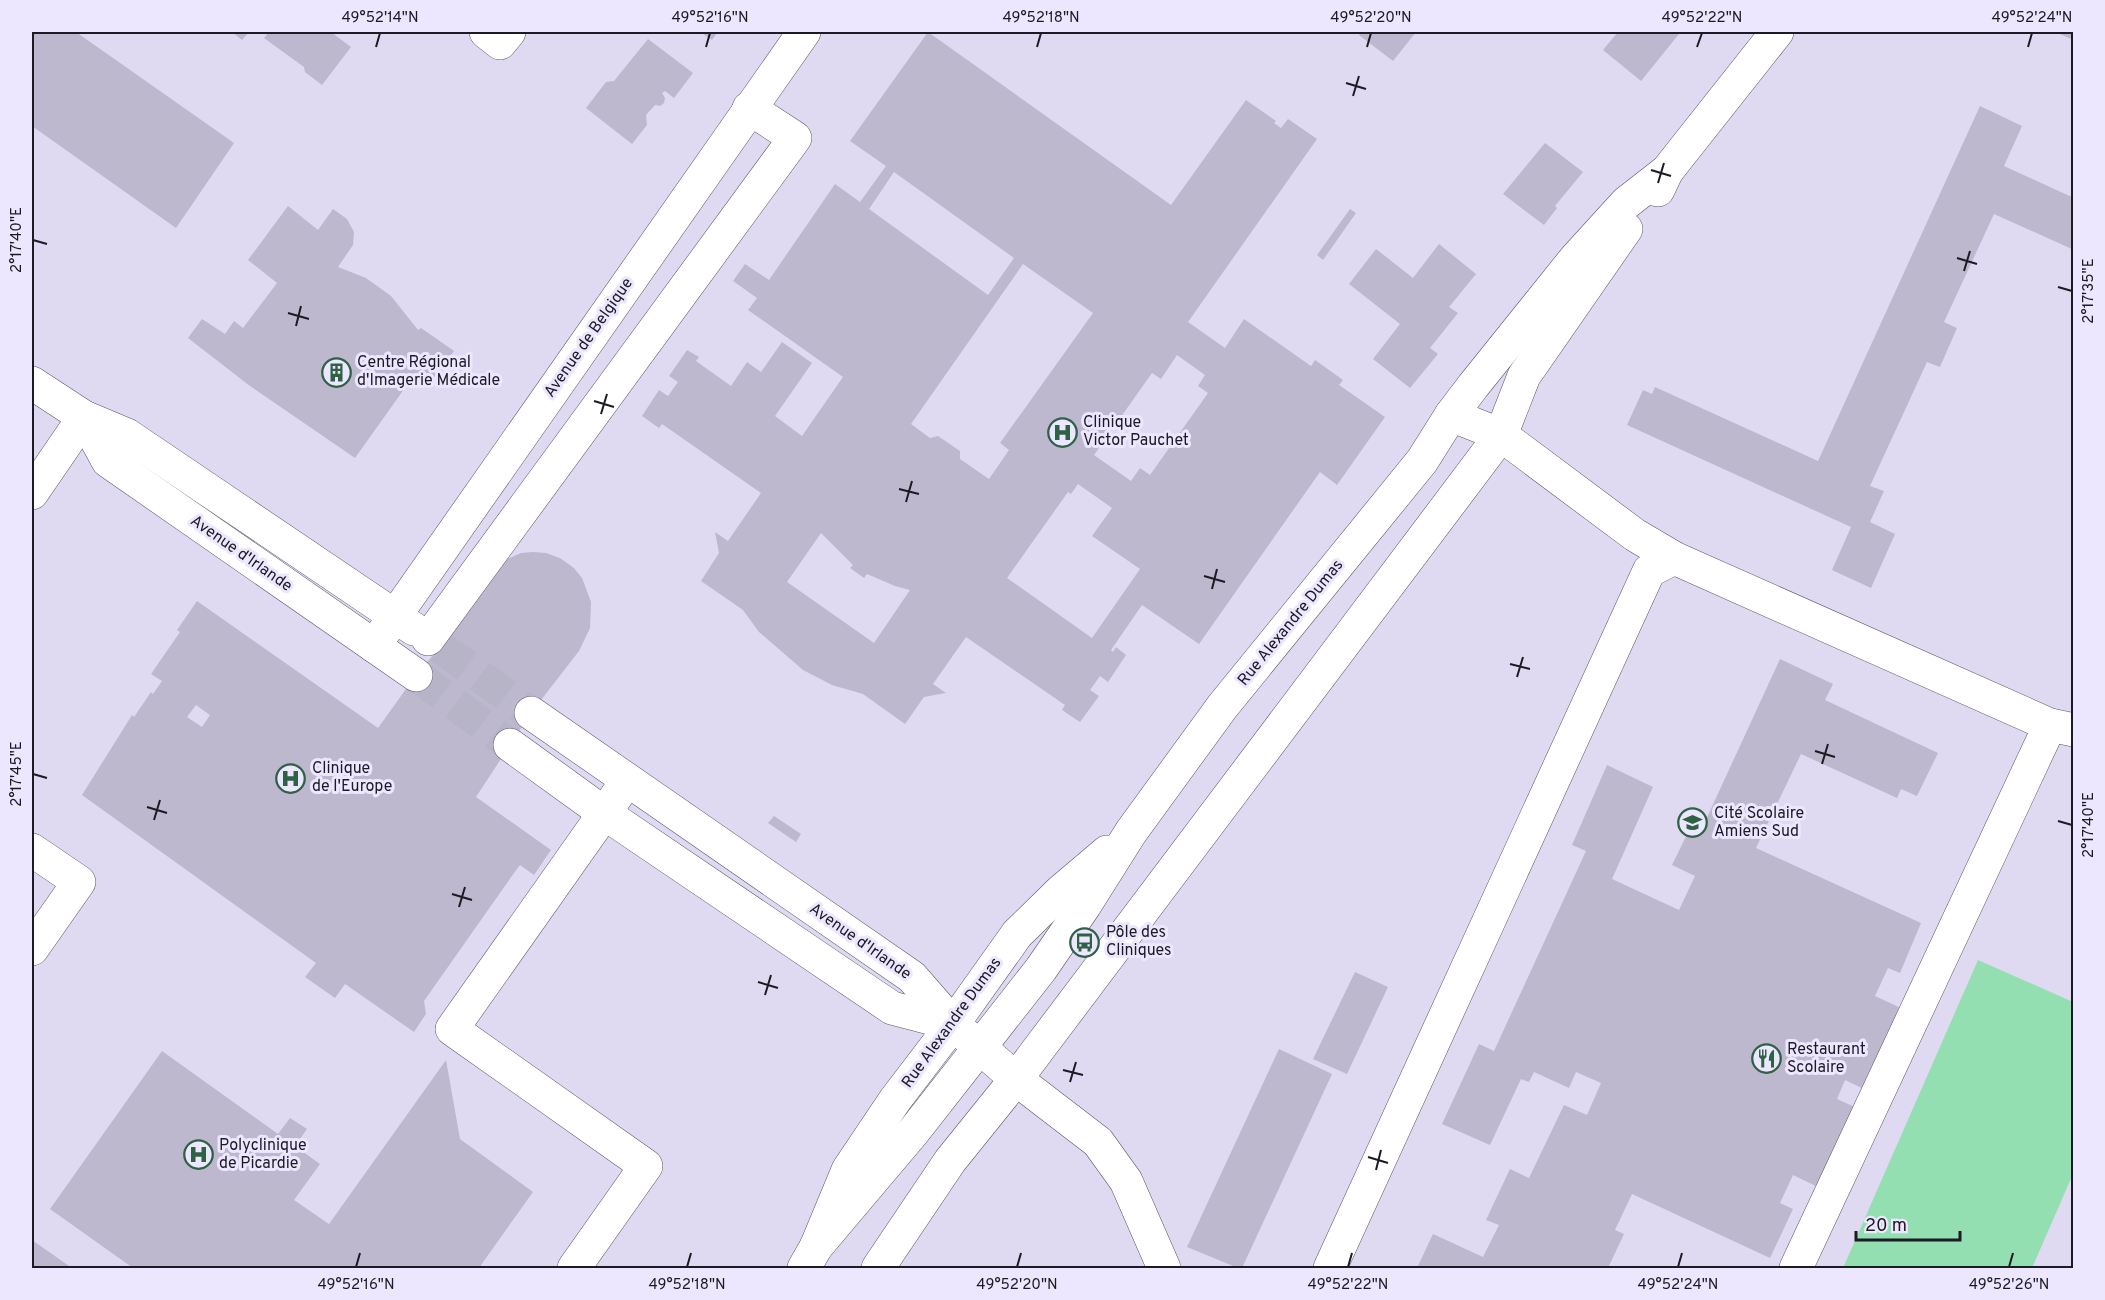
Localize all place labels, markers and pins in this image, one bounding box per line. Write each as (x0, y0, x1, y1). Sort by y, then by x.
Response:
place label: Centre Régional d'Imagerie Médicale (357, 353, 500, 391)
building icon: Centre Régional d'Imagerie Médicale (320, 356, 352, 388)
place label: Clinique Victor Pauchet (1083, 413, 1189, 451)
hospital icon: Clinique Victor Pauchet (1046, 416, 1078, 448)
place label: Clinique de l'Europe (312, 759, 392, 797)
hospital icon: Clinique de l'Europe (275, 762, 307, 794)
place label: Cité Scolaire Amiens Sud (1714, 804, 1804, 842)
school or university icon: Cité Scolaire Amiens Sud (1677, 807, 1709, 839)
place label: Pôle des Cliniques (1106, 923, 1172, 961)
bus stop icon: Pôle des Cliniques (1069, 926, 1101, 958)
place label: Restaurant Scolaire (1787, 1040, 1866, 1078)
restaurant icon: Restaurant Scolaire (1750, 1043, 1782, 1075)
place label: Polyclinique de Picardie (219, 1136, 307, 1174)
hospital icon: Polyclinique de Picardie (182, 1139, 214, 1171)

